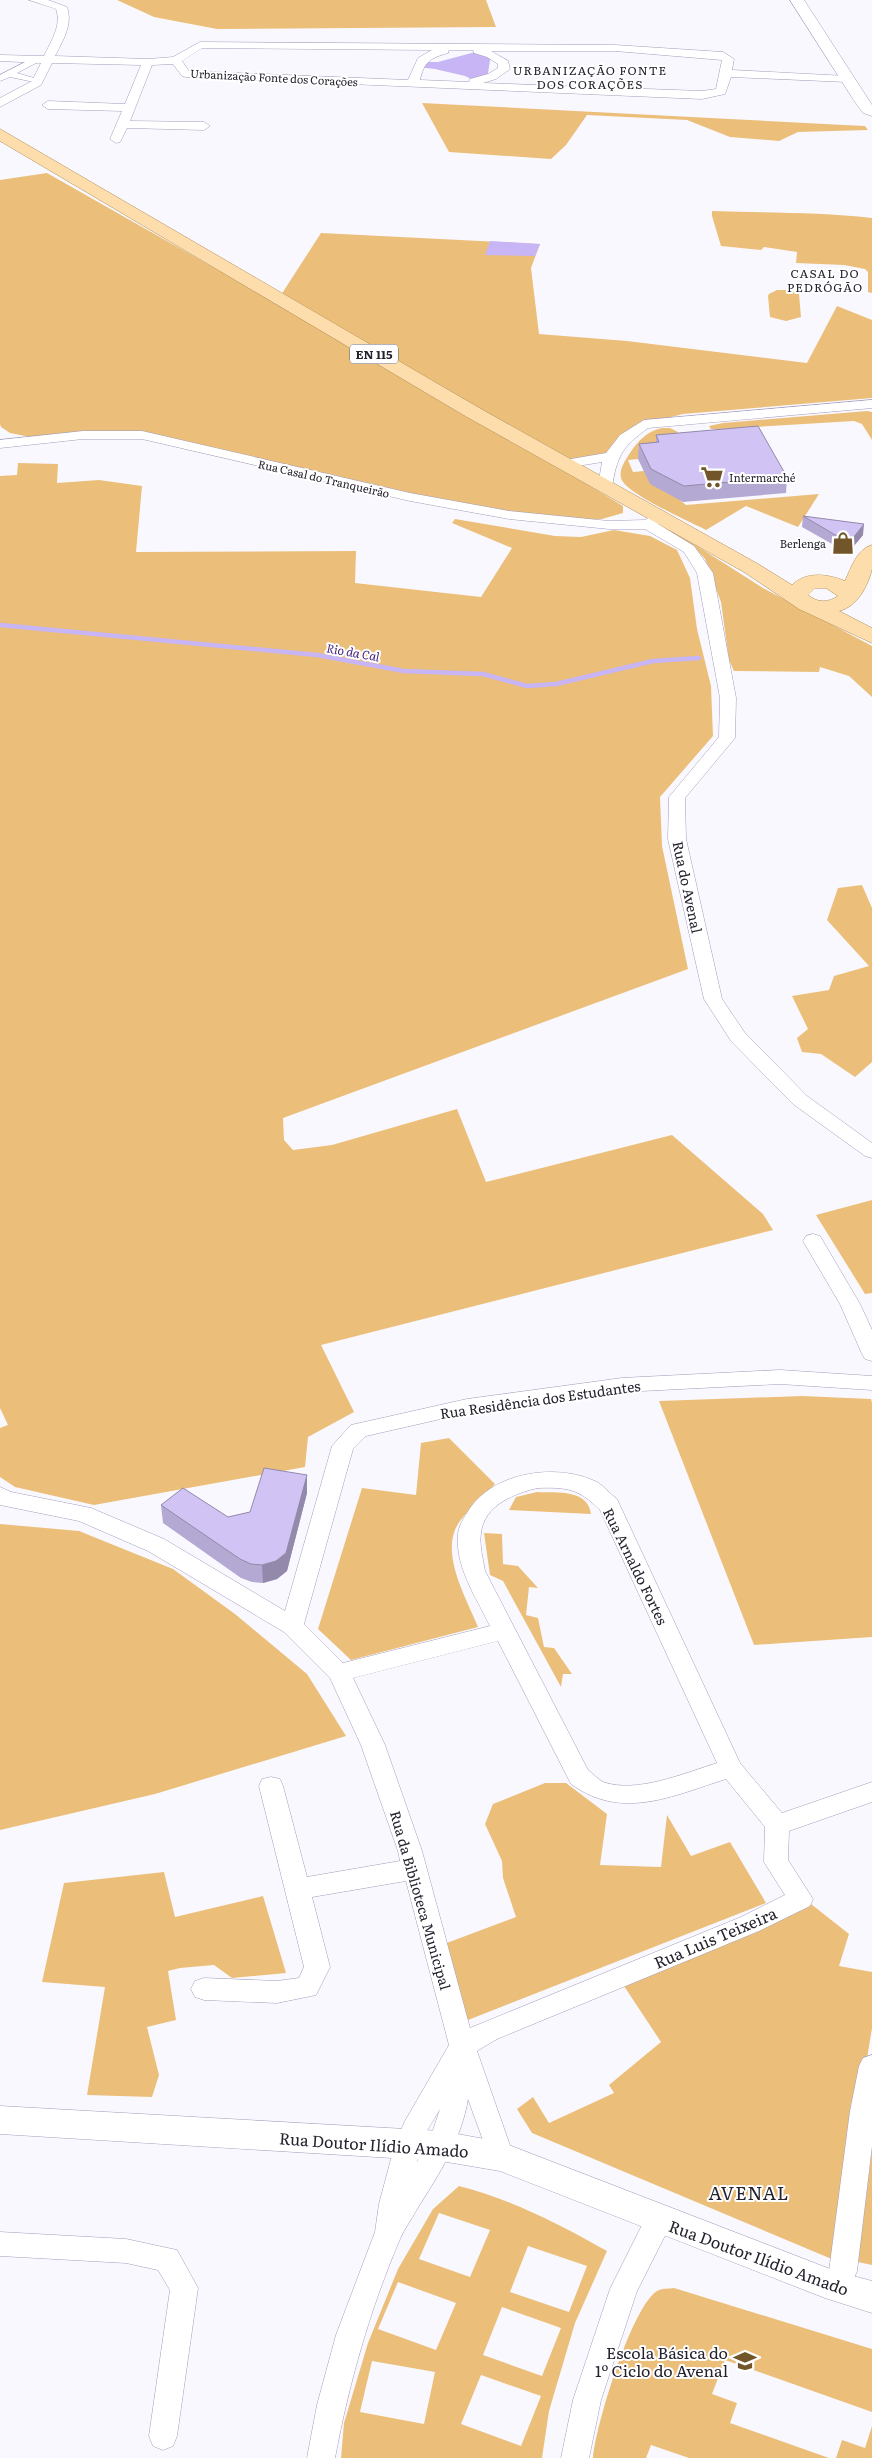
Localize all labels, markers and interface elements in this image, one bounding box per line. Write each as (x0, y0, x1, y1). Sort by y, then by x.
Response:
district label: URBANIZAÇÃO FONTE DOS CORAÇÕES (513, 61, 667, 93)
street label: Urbanização Fonte dos Corações (190, 65, 358, 89)
district label: CASAL DO PEDRÓGÃO (787, 264, 863, 296)
road number: EN 115 (350, 344, 398, 364)
street label: Rua Casal do Tranqueirão (257, 455, 391, 501)
supermarket icon: Intermarché (699, 464, 725, 490)
place label: Intermarché (729, 469, 796, 485)
shop icon: Berlenga (830, 530, 856, 556)
place label: Berlenga (780, 535, 826, 551)
water label: Rio da Cal (325, 638, 382, 666)
street label: Rua do Avenal (668, 839, 708, 935)
street label: Rua Residência dos Estudantes (439, 1375, 641, 1423)
street label: Rua Arnaldo Fortes (599, 1504, 673, 1628)
street label: Rua da Biblioteca Municipal (386, 1808, 456, 1992)
street label: Rua Luis Teixeira (650, 1900, 781, 1974)
street label: Rua Doutor Ilídio Amado (278, 2125, 470, 2163)
district label: AVENAL (709, 2179, 789, 2206)
street label: Rua Doutor Ilídio Amado (666, 2213, 852, 2301)
place label: Escola Básica do 1º Ciclo do Avenal (595, 2340, 728, 2382)
school or university icon: Escola Básica do 1º Ciclo do Avenal (732, 2348, 758, 2374)

